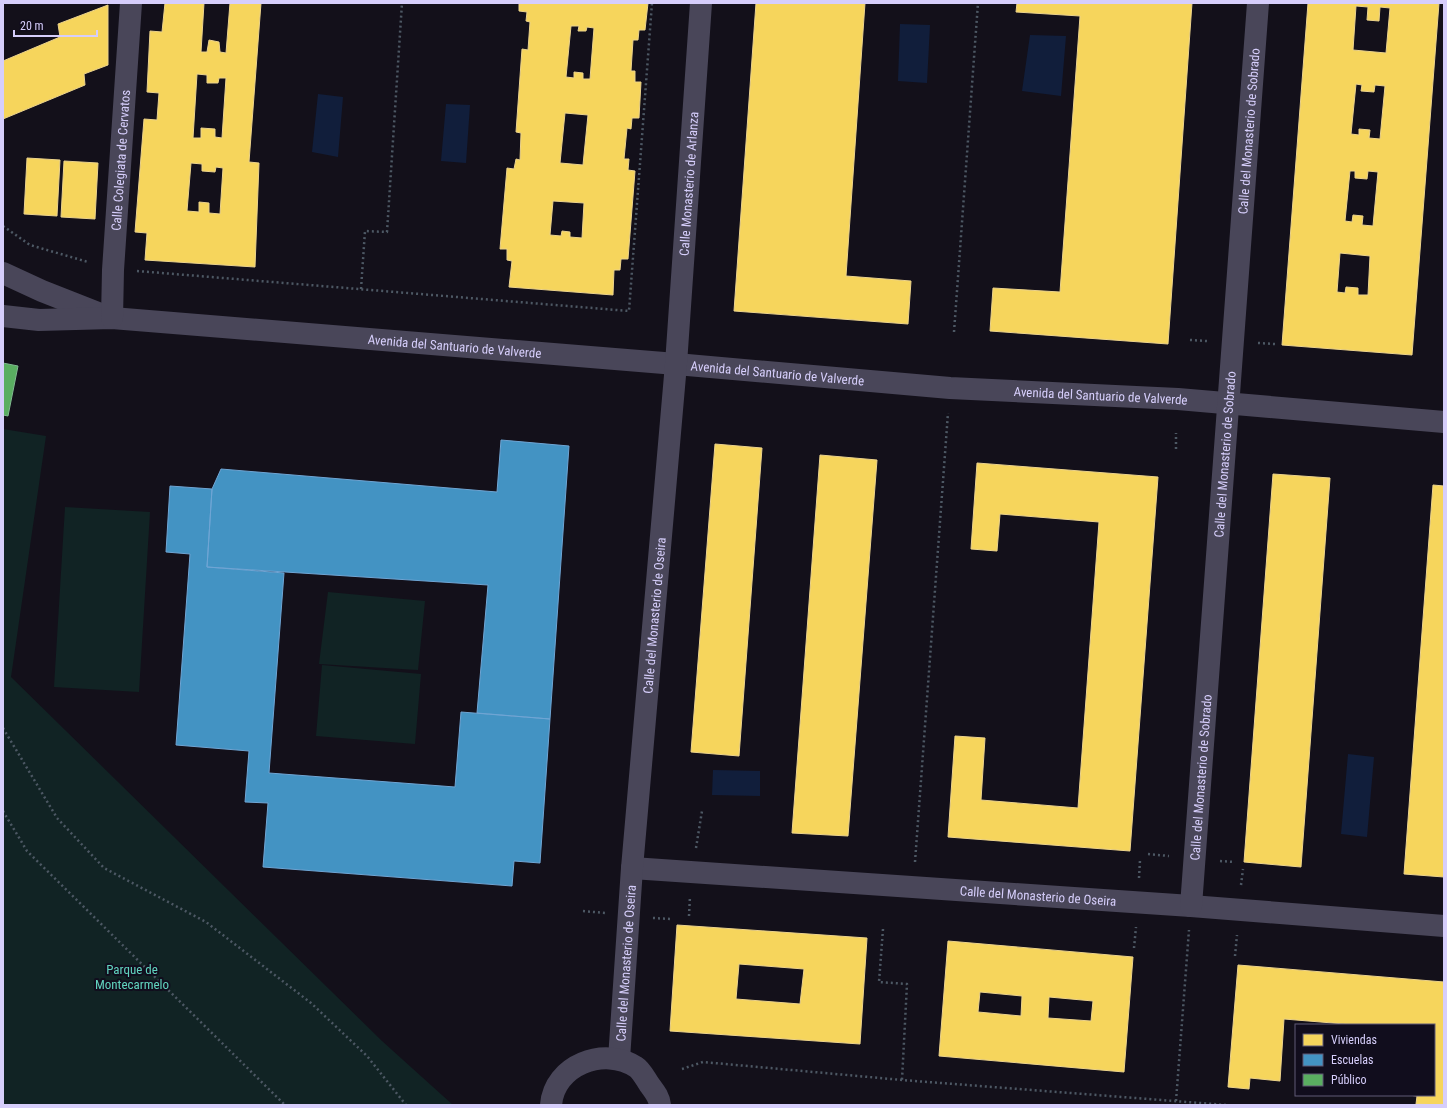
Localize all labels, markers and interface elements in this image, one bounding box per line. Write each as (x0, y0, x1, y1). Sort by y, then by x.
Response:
scale bar (14, 12, 97, 38)
text: 20 m (20, 19, 44, 33)
street label: Calle del Monasterio de Sobrado (1235, 48, 1262, 215)
street label: Calle Colegiata de Cervatos (108, 89, 133, 231)
street label: Calle Monasterio de Arlanza (676, 111, 701, 256)
street label: Avenida del Santuario de Valverde (367, 331, 542, 360)
street label: Avenida del Santuario de Valverde (690, 358, 865, 388)
street label: Calle del Monasterio de Sobrado (1211, 371, 1238, 538)
street label: Avenida del Santuario de Valverde (1013, 384, 1188, 407)
street label: Calle del Monasterio de Oseira (640, 537, 668, 694)
street label: Calle del Monasterio de Sobrado (1187, 694, 1214, 861)
street label: Calle del Monasterio de Oseira (959, 883, 1117, 908)
street label: Calle del Monasterio de Oseira (613, 885, 638, 1042)
park label: Parque de Montecarmelo (95, 962, 169, 992)
legend (1295, 1024, 1435, 1096)
text: Viviendas (1331, 1033, 1377, 1047)
text: Escuelas (1331, 1053, 1373, 1067)
text: Público (1331, 1073, 1366, 1087)

